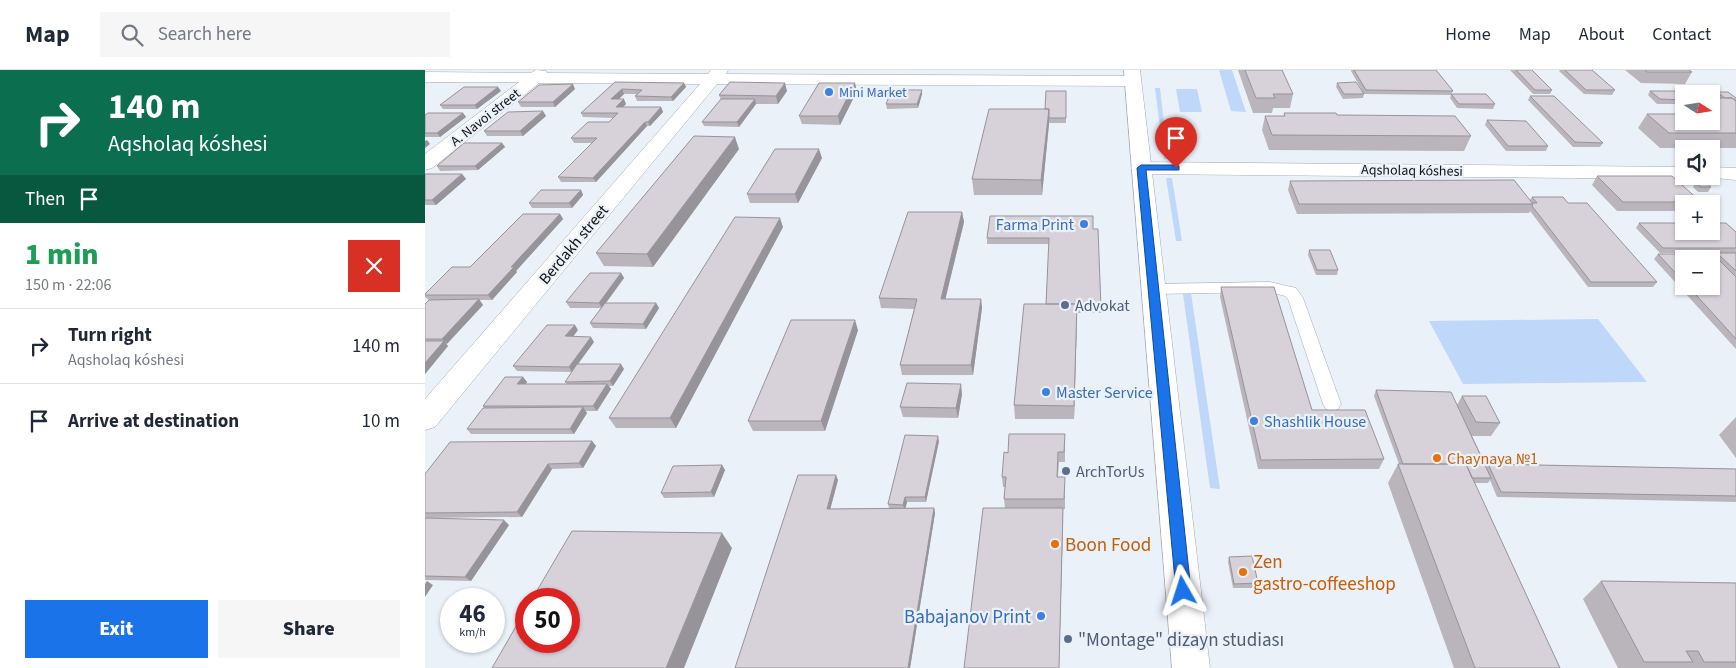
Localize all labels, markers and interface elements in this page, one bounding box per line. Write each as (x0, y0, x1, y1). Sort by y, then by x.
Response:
search box (100, 12, 450, 57)
text: Map (25, 17, 70, 52)
icon: search (118, 21, 146, 49)
text: Search here (158, 21, 251, 48)
text: Home (1445, 22, 1491, 47)
text: Map (1519, 22, 1551, 47)
text: About (1579, 22, 1624, 47)
text: Contact (1652, 22, 1711, 47)
text: 140 m (108, 82, 200, 132)
place label: Mini Market (839, 83, 907, 103)
street label: A. Navoi street (446, 84, 525, 151)
north arrow (1675, 85, 1720, 130)
map controls (1675, 85, 1720, 295)
marker: Mini Market (823, 86, 835, 98)
icon: right (25, 90, 90, 155)
pin (1155, 117, 1197, 168)
icon: arrive (1162, 124, 1190, 152)
text: Aqsholaq kóshesi (108, 128, 268, 160)
button: sound (1675, 140, 1720, 185)
street label: Aqsholaq kóshesi (1361, 160, 1463, 182)
icon: arrive (75, 185, 103, 213)
text: Then (25, 186, 65, 213)
button: + (1675, 195, 1720, 240)
street label: Berdakh street (534, 200, 614, 289)
place label: Farma Print (996, 214, 1075, 236)
marker: Farma Print (1078, 218, 1090, 230)
text: 1 min (25, 233, 99, 276)
button: close (348, 240, 400, 292)
button: − (1675, 250, 1720, 295)
text: 150 m · 22:06 (25, 274, 112, 296)
place label: Advokat (1075, 295, 1130, 317)
marker: Advokat (1059, 299, 1071, 311)
text: Turn right (68, 322, 152, 349)
icon: right (25, 332, 53, 360)
text: 140 m (352, 333, 400, 360)
text: Aqsholaq kóshesi (68, 349, 184, 371)
place label: Master Service (1056, 382, 1153, 404)
marker: Master Service (1040, 386, 1052, 398)
icon: arrive (25, 407, 53, 435)
text: Arrive at destination (68, 408, 239, 435)
text: 10 m (362, 408, 400, 435)
place label: Shashlik House (1264, 411, 1366, 433)
marker: Shashlik House (1248, 415, 1260, 427)
place label: Chaynaya №1 (1447, 448, 1538, 470)
marker: Chaynaya №1 (1431, 452, 1443, 464)
place label: ArchTorUs (1076, 461, 1145, 483)
marker: ArchTorUs (1060, 465, 1072, 477)
place label: Boon Food (1065, 532, 1151, 559)
marker: Boon Food (1049, 538, 1061, 550)
place label: Zen gastro-coffeeshop (1253, 549, 1396, 598)
position arrow (1156, 564, 1208, 616)
marker: Zen gastro-coffeeshop (1237, 566, 1249, 578)
speed limit sign: 50 (515, 588, 580, 653)
text: 46 (459, 596, 486, 632)
button: Exit (25, 600, 208, 658)
button: Share (218, 600, 400, 658)
place label: Babajanov Print (904, 604, 1032, 631)
marker: Babajanov Print (1035, 610, 1047, 622)
text: km/h (459, 624, 486, 641)
place label: "Montage" dizayn studiası (1078, 627, 1284, 654)
marker: "Montage" dizayn studiası (1062, 633, 1074, 645)

